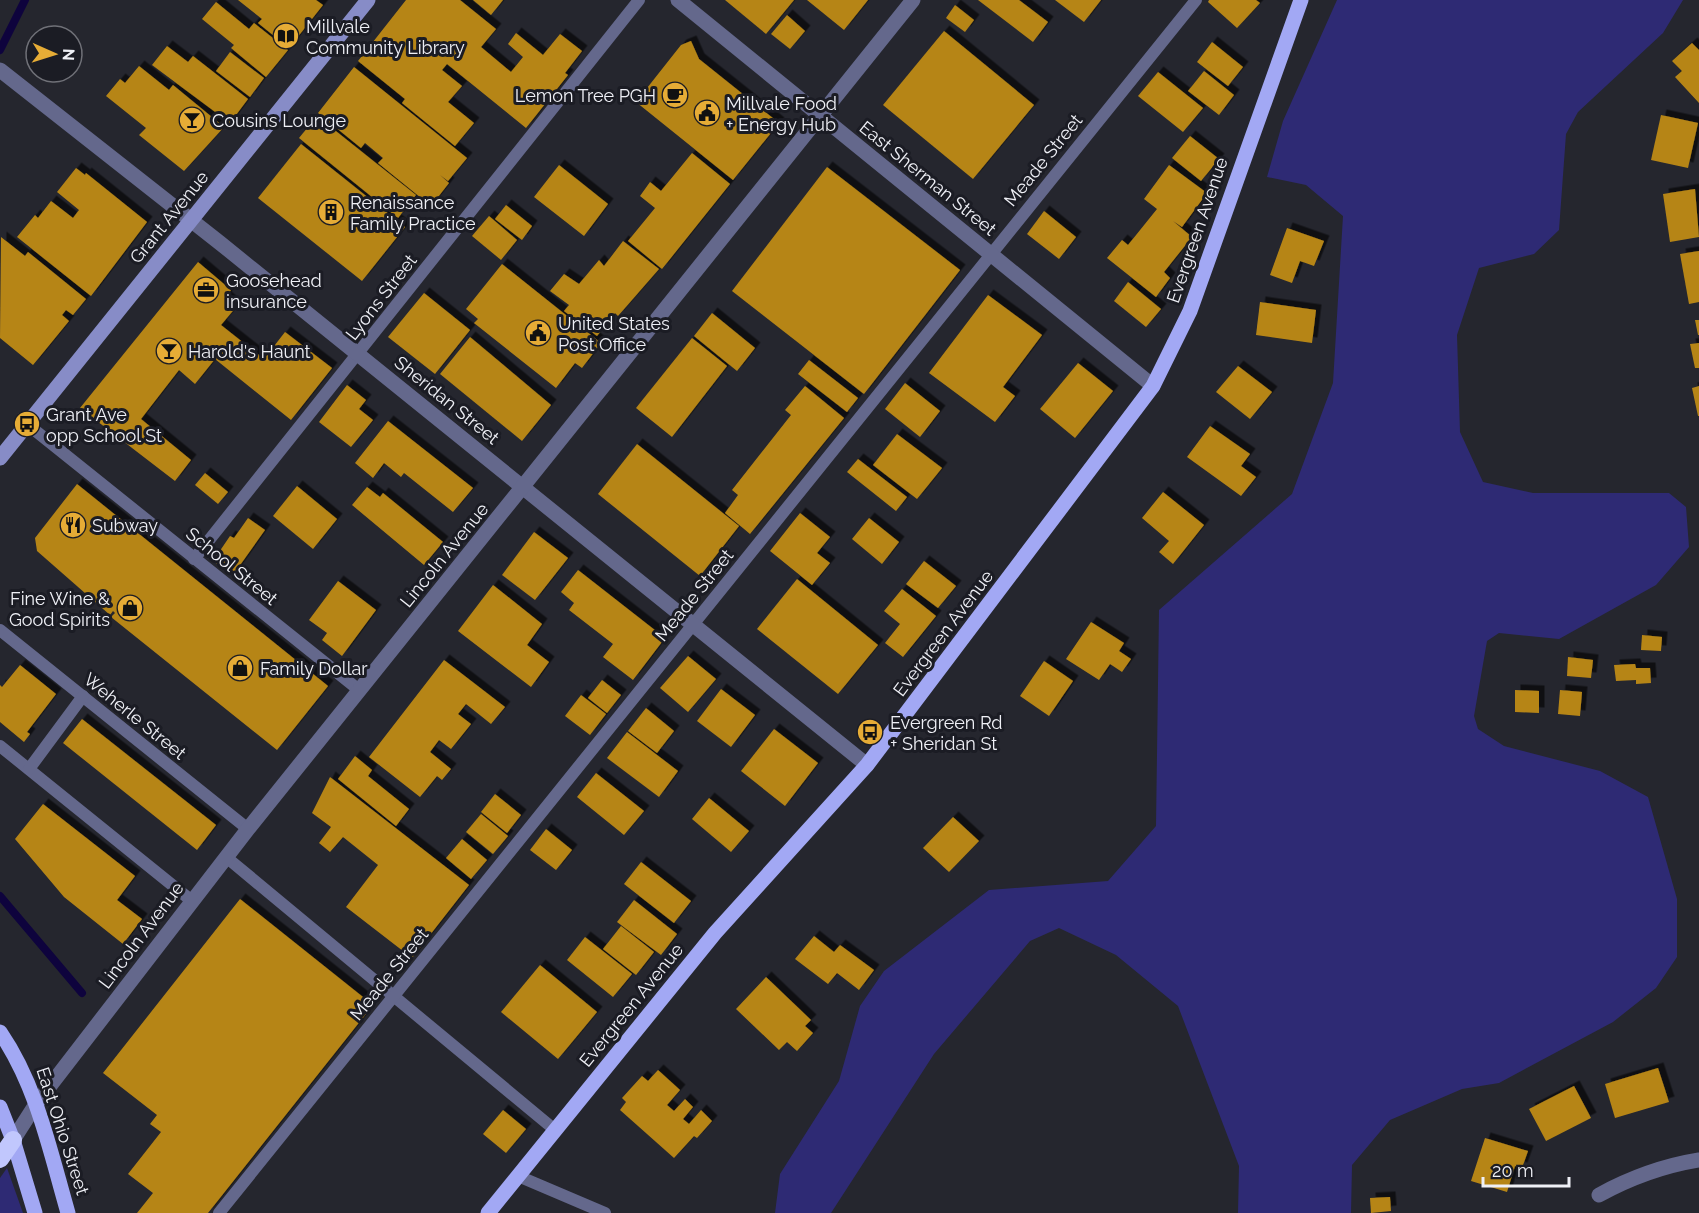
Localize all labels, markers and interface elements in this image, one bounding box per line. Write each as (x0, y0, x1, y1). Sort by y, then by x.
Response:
place label: Millvale Community Library (306, 16, 465, 58)
library icon: Millvale Community Library (271, 21, 301, 51)
north arrow (24, 24, 84, 84)
text: N (59, 48, 78, 61)
cafe icon: Lemon Tree PGH (660, 80, 690, 110)
place label: Lemon Tree PGH (515, 85, 656, 106)
place label: Millvale Food + Energy Hub (726, 93, 837, 135)
public building icon: Millvale Food + Energy Hub (692, 98, 722, 128)
bar icon: Cousins Lounge (177, 105, 207, 135)
place label: Cousins Lounge (212, 110, 346, 131)
street label: Meade Street (1000, 110, 1086, 210)
street label: East Sherman Street (855, 116, 1001, 240)
street label: Evergreen Avenue (1162, 154, 1232, 306)
street label: Grant Avenue (125, 166, 213, 267)
place label: Renaissance Family Practice (350, 192, 476, 234)
building icon: Renaissance Family Practice (316, 197, 346, 227)
street label: Lyons Street (341, 250, 421, 344)
place label: Goosehead insurance (226, 270, 322, 312)
office icon: Goosehead insurance (191, 275, 221, 305)
place label: United States Post Office (558, 313, 670, 355)
public building icon: United States Post Office (523, 318, 553, 348)
bar icon: Harold's Haunt (154, 336, 184, 366)
place label: Harold's Haunt (188, 341, 311, 362)
street label: Sheridan Street (391, 351, 503, 449)
place label: Grant Ave opp School St (46, 404, 162, 446)
bus stop icon: Grant Ave opp School St (12, 409, 42, 439)
street label: Lincoln Avenue (396, 498, 493, 611)
restaurant icon: Subway (58, 510, 88, 540)
place label: Subway (92, 515, 158, 536)
street label: School Street (182, 523, 282, 609)
street label: Meade Street (651, 545, 737, 645)
street label: Evergreen Avenue (889, 565, 998, 700)
place label: Fine Wine & Good Spirits (9, 588, 110, 630)
shop icon: Fine Wine & Good Spirits (115, 593, 145, 623)
shop icon: Family Dollar (225, 653, 255, 683)
place label: Family Dollar (260, 658, 368, 679)
street label: Weherle Street (80, 668, 190, 764)
place label: Evergreen Rd + Sheridan St (890, 712, 1003, 754)
bus stop icon: Evergreen Rd + Sheridan St (855, 717, 885, 747)
street label: Lincoln Avenue (94, 877, 188, 992)
street label: Meade Street (346, 924, 432, 1024)
street label: Evergreen Avenue (575, 939, 687, 1071)
street label: East Ohio Street (32, 1064, 94, 1198)
scale bar (1483, 1150, 1568, 1188)
text: 20 m (1492, 1160, 1534, 1181)

